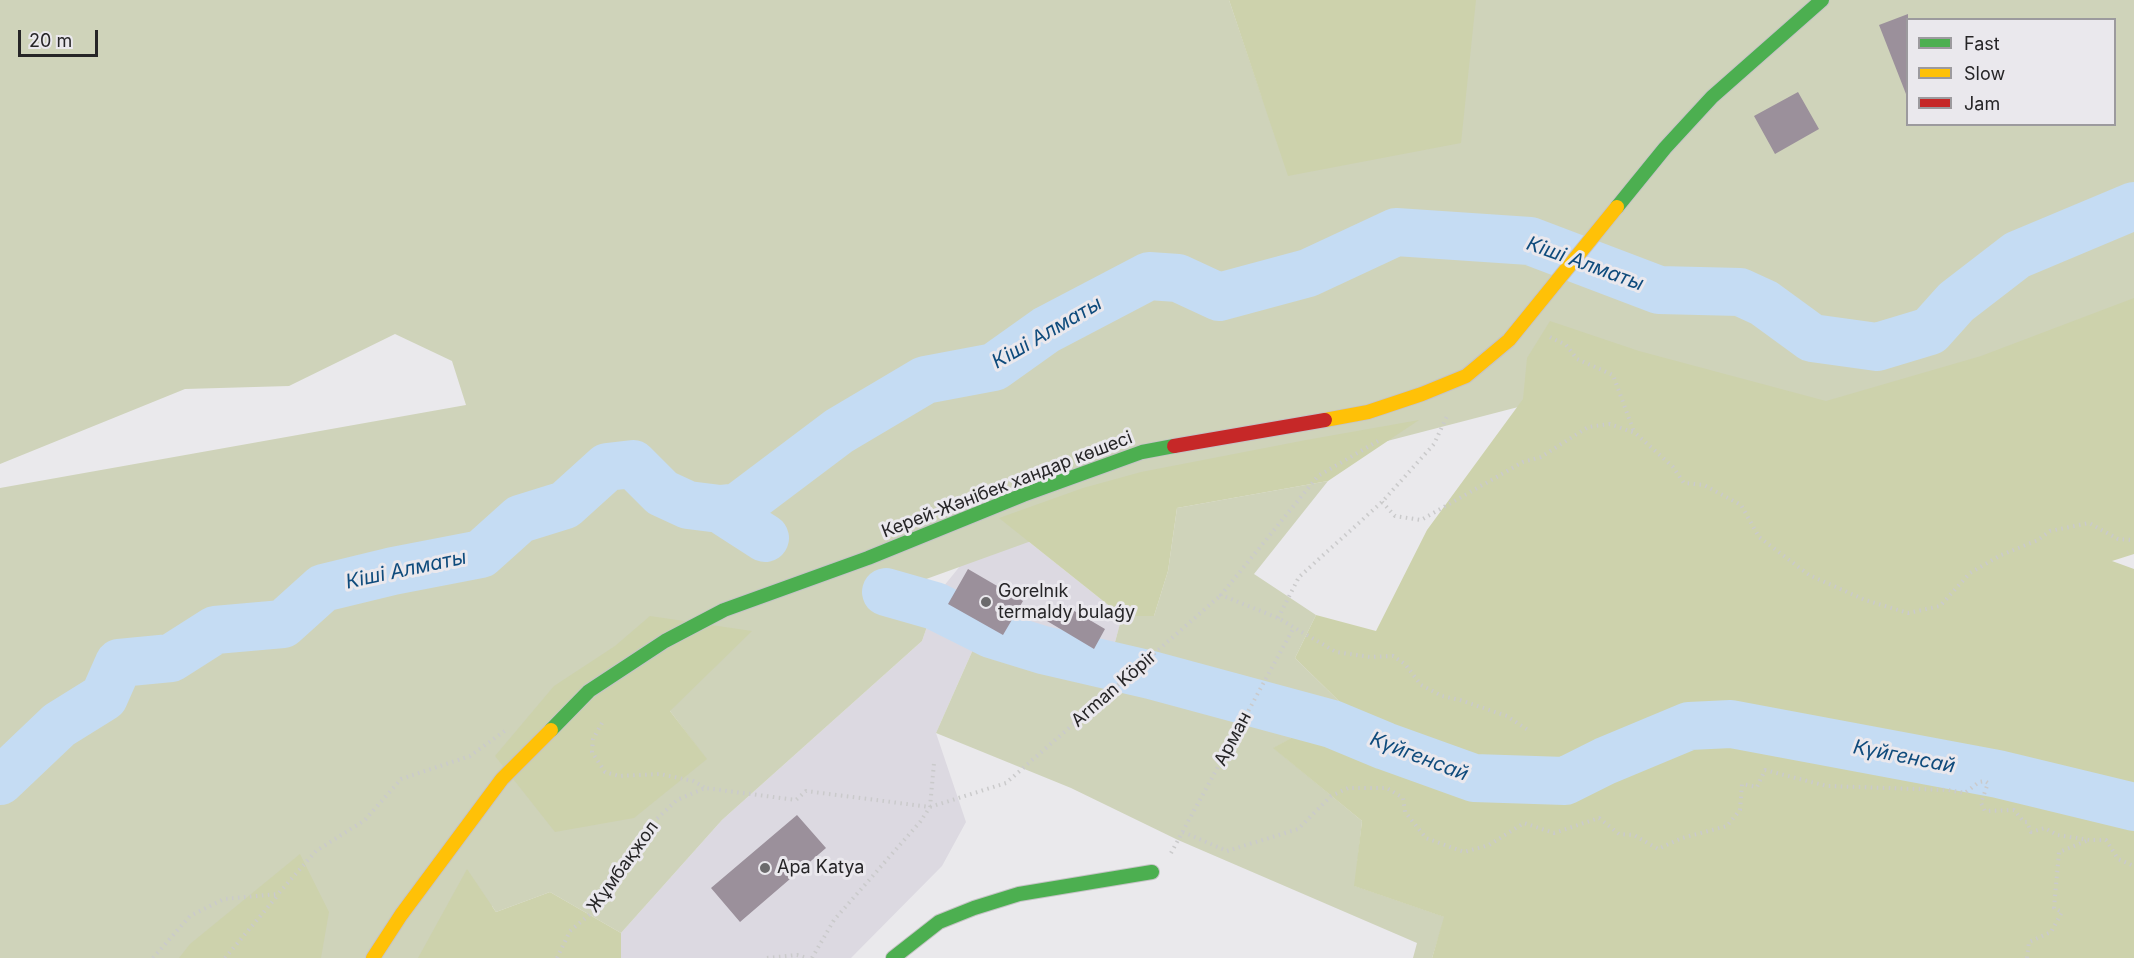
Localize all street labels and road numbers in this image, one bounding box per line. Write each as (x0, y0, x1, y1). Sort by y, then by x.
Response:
street label: Керей-Жәнібек хандар көшесі (879, 427, 1135, 543)
street label: Arman Köpir (1067, 646, 1161, 732)
street label: Арман (1210, 708, 1256, 770)
street label: Жұмбақжол (583, 817, 663, 917)

